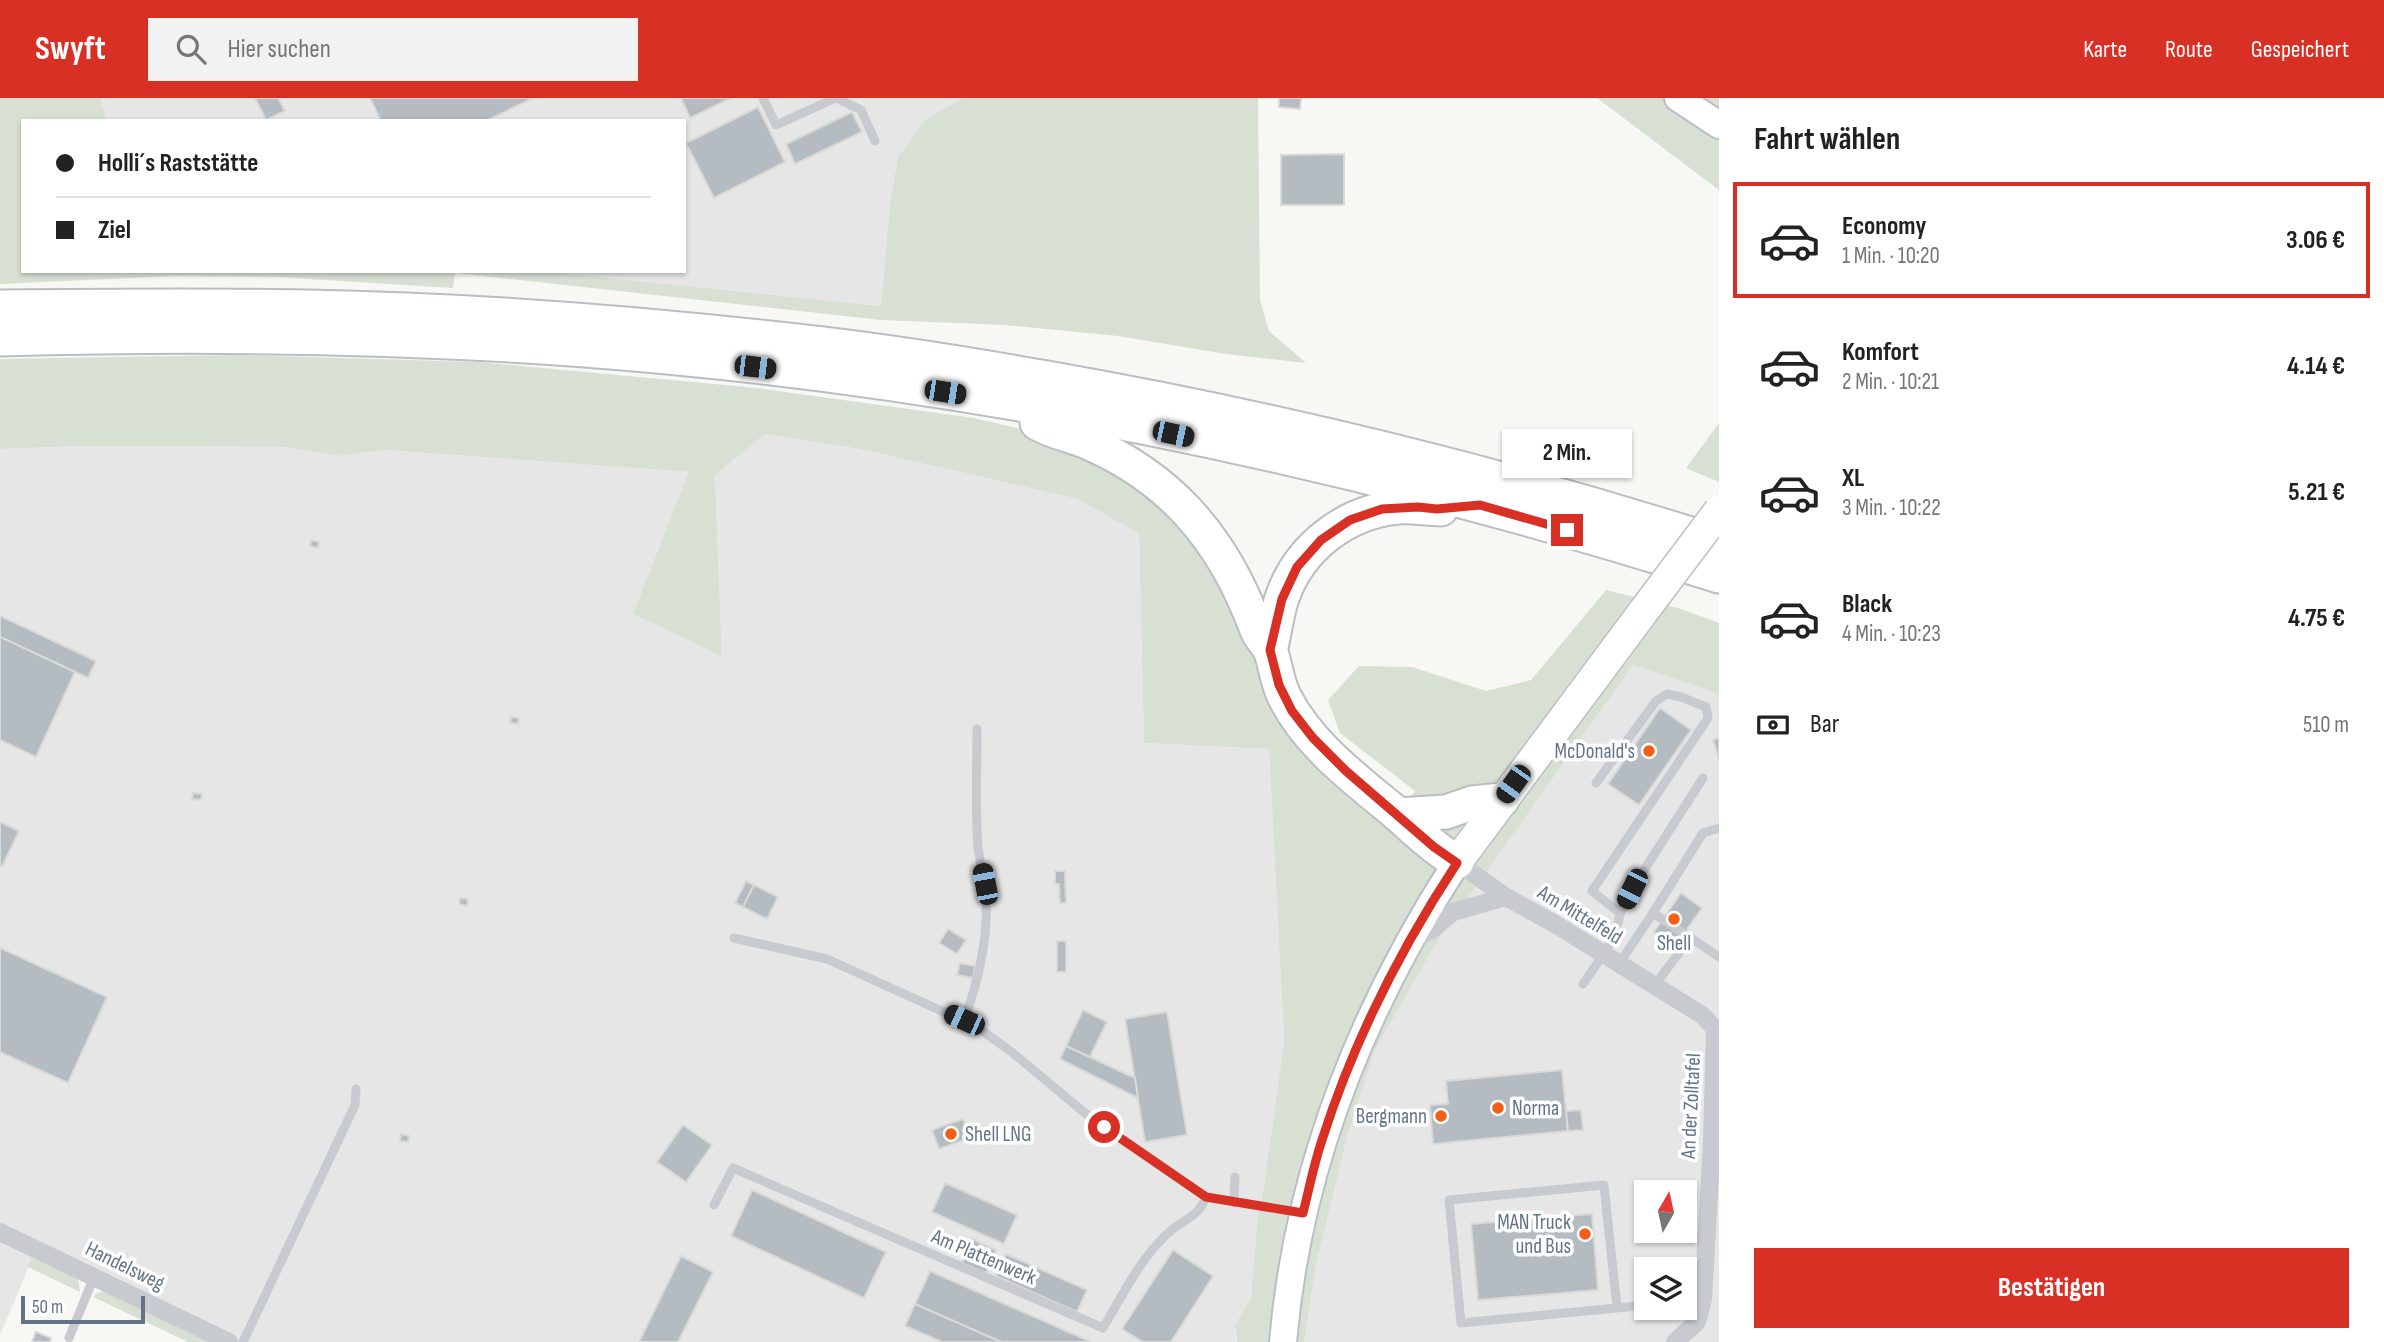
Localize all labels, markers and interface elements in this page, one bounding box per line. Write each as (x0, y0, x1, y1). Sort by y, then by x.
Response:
search box (148, 18, 638, 81)
text: Swyft (35, 29, 106, 69)
icon: search (172, 30, 210, 68)
text: Hier suchen (228, 34, 331, 65)
text: Karte (2083, 35, 2127, 64)
text: Route (2165, 35, 2213, 64)
text: Gespeichert (2251, 35, 2349, 64)
text: Fahrt wählen (1754, 120, 1900, 159)
text: Holli´s Raststätte (98, 148, 258, 179)
icon: car (1758, 209, 1821, 272)
text: Economy (1842, 211, 1926, 242)
text: Ziel (98, 215, 131, 246)
text: 3.06 € (2286, 225, 2345, 256)
text: 1 Min. · 10:20 (1842, 242, 1940, 270)
icon: car (1758, 335, 1821, 398)
text: Komfort (1842, 337, 1919, 368)
text: 4.14 € (2287, 351, 2345, 382)
car (733, 354, 778, 380)
text: 2 Min. · 10:21 (1842, 368, 1939, 396)
car (923, 378, 968, 406)
car (1151, 419, 1196, 449)
callout: 2 Min. (1502, 428, 1632, 478)
text: 2 Min. (1543, 439, 1591, 467)
icon: car (1758, 461, 1821, 524)
text: XL (1842, 463, 1864, 494)
text: 5.21 € (2288, 477, 2345, 508)
text: 3 Min. · 10:22 (1842, 494, 1941, 522)
route end (1551, 514, 1583, 546)
icon: car (1758, 587, 1821, 650)
text: Black (1842, 589, 1892, 620)
text: 4.75 € (2288, 603, 2345, 634)
text: 4 Min. · 10:23 (1842, 620, 1941, 648)
icon: cash (1754, 706, 1792, 744)
text: Bar (1810, 709, 1839, 740)
text: 510 m (2303, 711, 2349, 739)
place label: McDonald's (1555, 739, 1635, 764)
marker: McDonald's (1641, 743, 1657, 759)
car (1493, 761, 1534, 807)
car (971, 861, 1000, 907)
car (1614, 866, 1651, 912)
street label: Am Mittelfeld (1532, 879, 1627, 950)
marker: Shell (1666, 911, 1682, 927)
place label: Shell (1657, 931, 1691, 956)
car (941, 1002, 988, 1038)
street label: An der Zolltafel (1676, 1053, 1706, 1160)
place label: Norma (1512, 1096, 1559, 1121)
marker: Norma (1490, 1100, 1506, 1116)
place label: Bergmann (1356, 1104, 1427, 1129)
marker: Bergmann (1433, 1108, 1449, 1124)
route start (1088, 1111, 1120, 1143)
place label: Shell LNG (965, 1122, 1032, 1147)
marker: Shell LNG (943, 1126, 959, 1142)
north arrow (1634, 1180, 1698, 1242)
map controls (1634, 1180, 1697, 1320)
place label: MAN Truck und Bus (1497, 1210, 1571, 1259)
street label: Am Plattenwerk (927, 1223, 1040, 1290)
marker: MAN Truck und Bus (1577, 1226, 1593, 1242)
street label: Handelsweg (81, 1236, 169, 1296)
button: Bestätigen (1754, 1248, 2349, 1328)
button: layers (1634, 1257, 1697, 1320)
scale bar (21, 1293, 145, 1325)
text: 50 m (32, 1296, 63, 1319)

